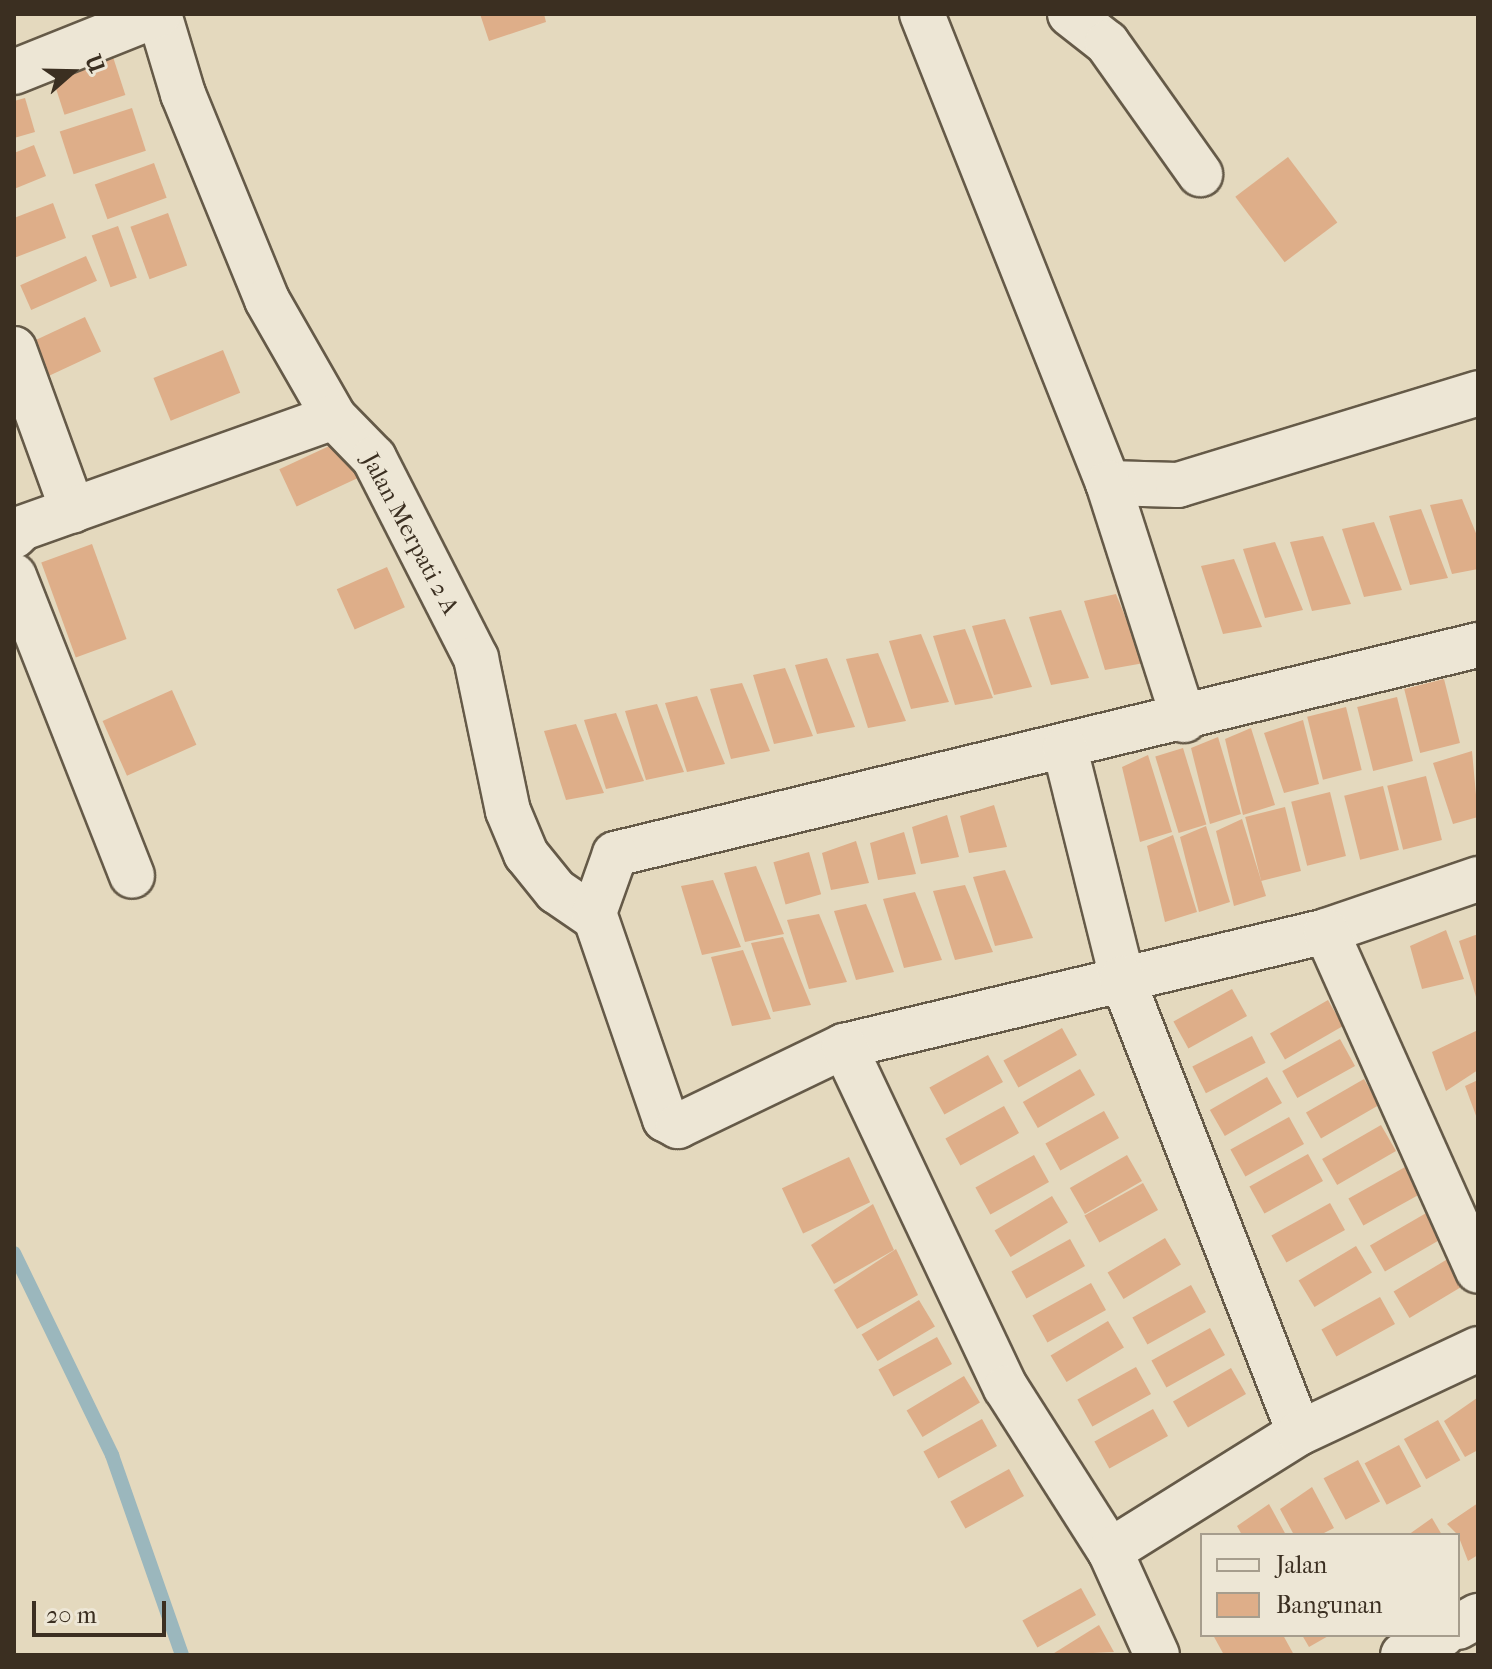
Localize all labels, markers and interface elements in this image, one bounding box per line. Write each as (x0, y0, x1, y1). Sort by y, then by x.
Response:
north arrow (32, 32, 112, 112)
text: U (79, 51, 110, 76)
street label: Jalan Merpati 2 A (355, 448, 465, 620)
legend (1200, 1533, 1460, 1637)
text: Jalan (1276, 1551, 1327, 1579)
scale bar (36, 1585, 170, 1635)
text: Bangunan (1276, 1591, 1382, 1619)
text: 20 m (46, 1601, 97, 1629)

